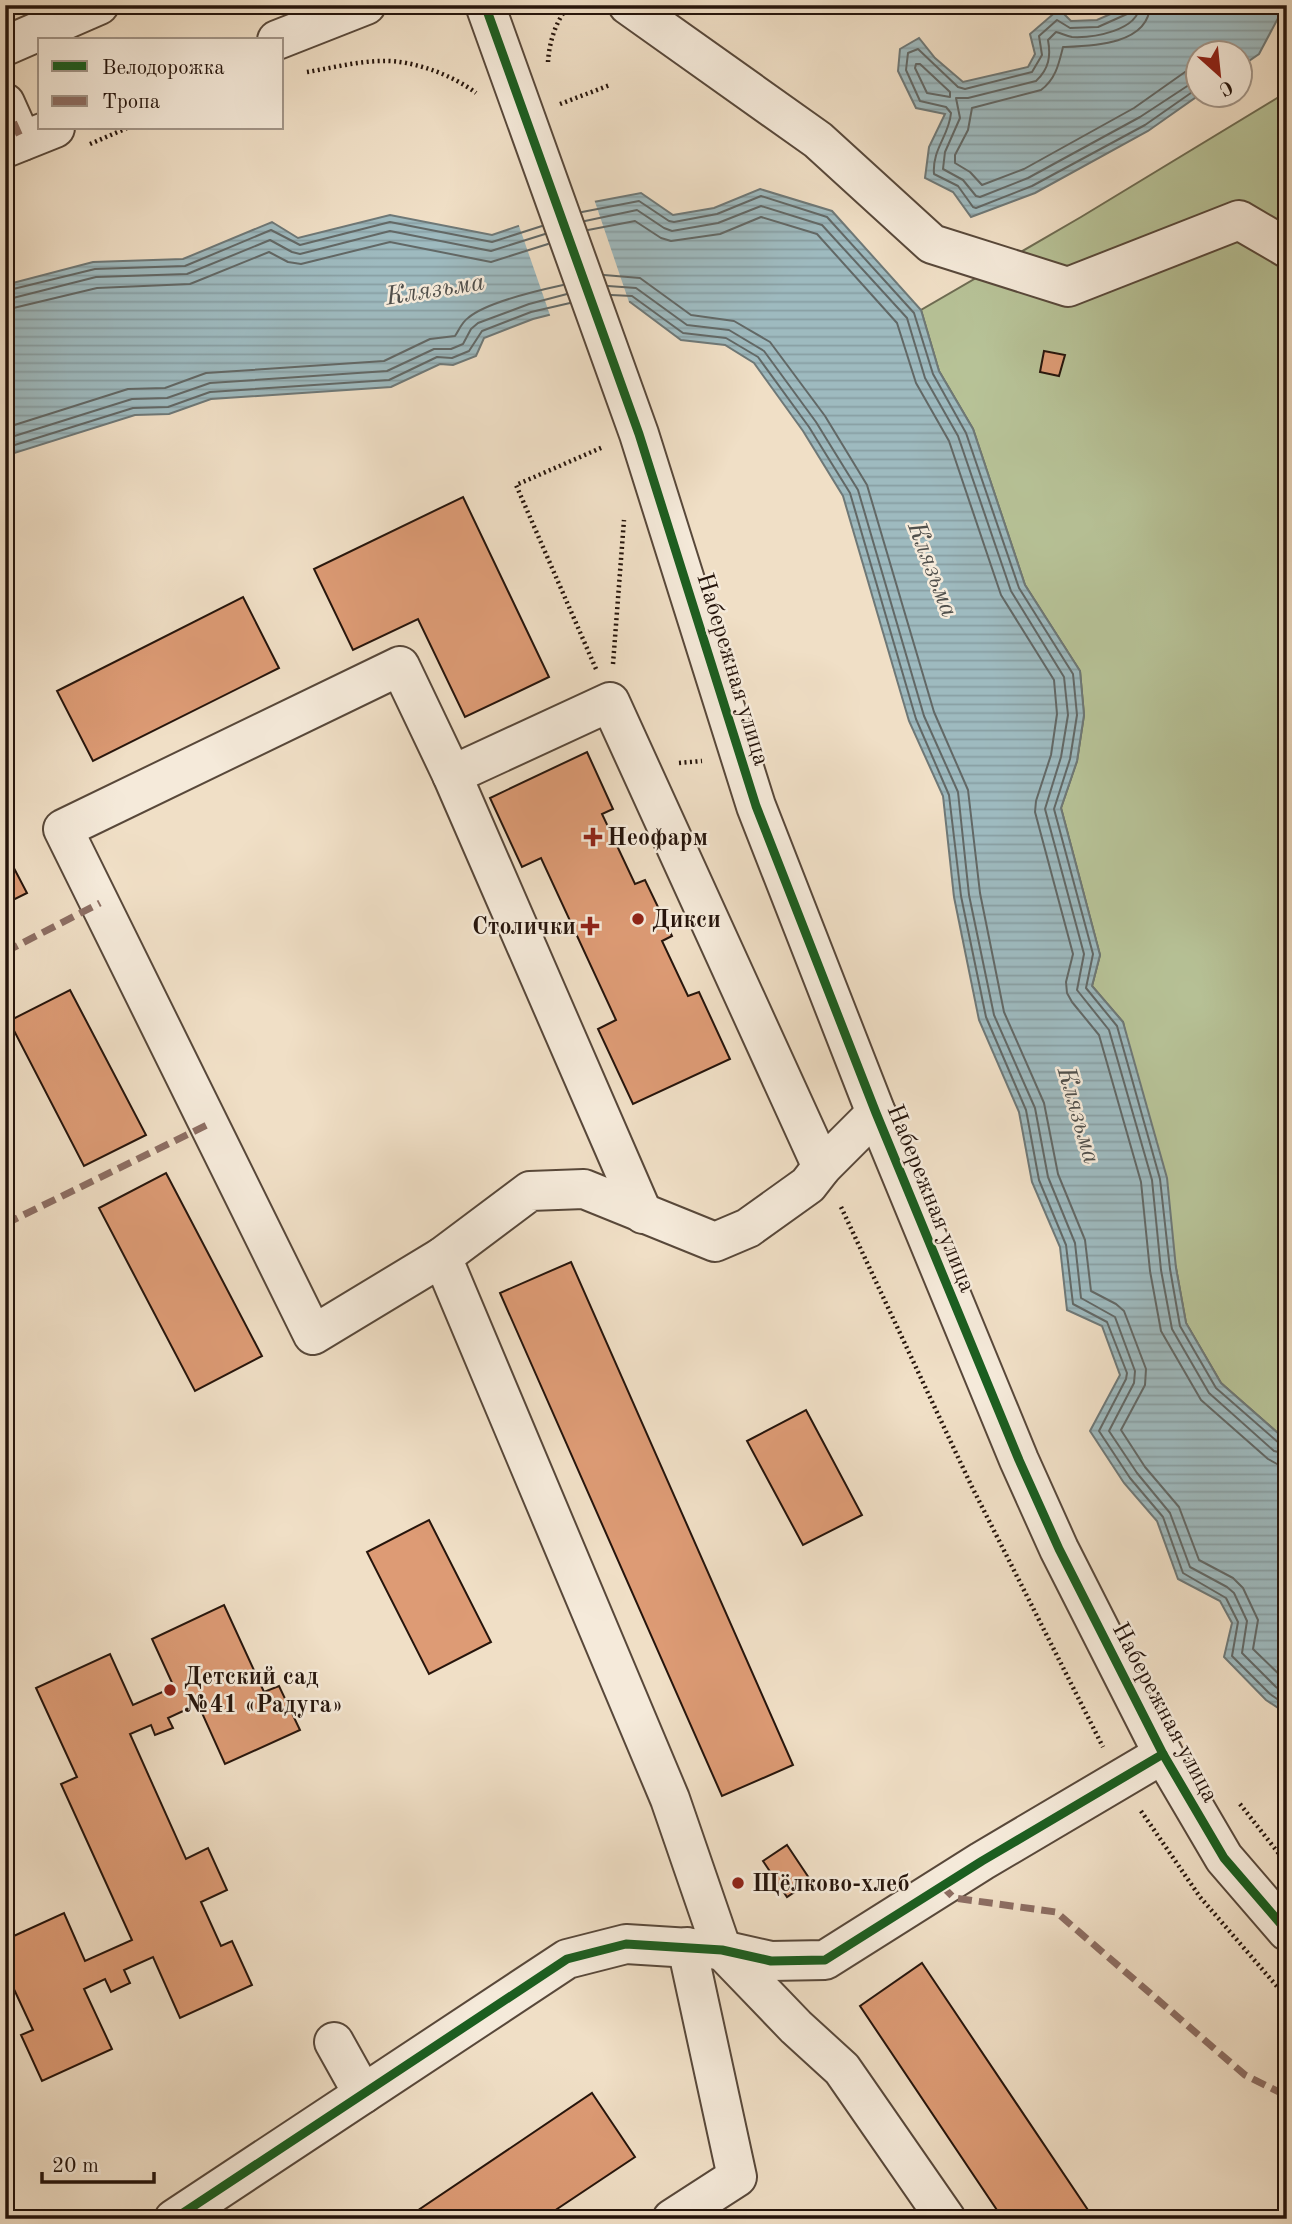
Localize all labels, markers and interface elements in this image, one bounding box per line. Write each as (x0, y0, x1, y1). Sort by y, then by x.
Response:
legend (38, 38, 284, 130)
north arrow (1184, 38, 1254, 108)
text: Велодорожка (102, 58, 225, 79)
text: С (1216, 76, 1235, 98)
text: Тропа (102, 92, 160, 113)
water label: Клязьма (383, 269, 487, 311)
water label: Клязьма (902, 517, 962, 621)
street label: Набережная улица (691, 570, 773, 769)
place label: Неофарм (607, 827, 708, 851)
marker: Неофарм (585, 829, 601, 845)
place label: Дикси (652, 909, 721, 933)
marker: Дикси (630, 911, 646, 927)
place label: Столички (472, 916, 576, 940)
marker: Столички (582, 918, 598, 934)
water label: Клязьма (1052, 1063, 1104, 1167)
street label: Набережная улица (882, 1102, 979, 1296)
street label: Набережная улица (1107, 1619, 1222, 1807)
place label: Детский сад №41 «Радуга» (184, 1666, 343, 1718)
marker: Детский сад №41 «Радуга» (162, 1682, 178, 1698)
place label: Щёлково-хлеб (752, 1873, 910, 1897)
marker: Щёлково-хлеб (730, 1875, 746, 1891)
scale bar (42, 2140, 154, 2184)
text: 20 m (52, 2156, 99, 2177)

